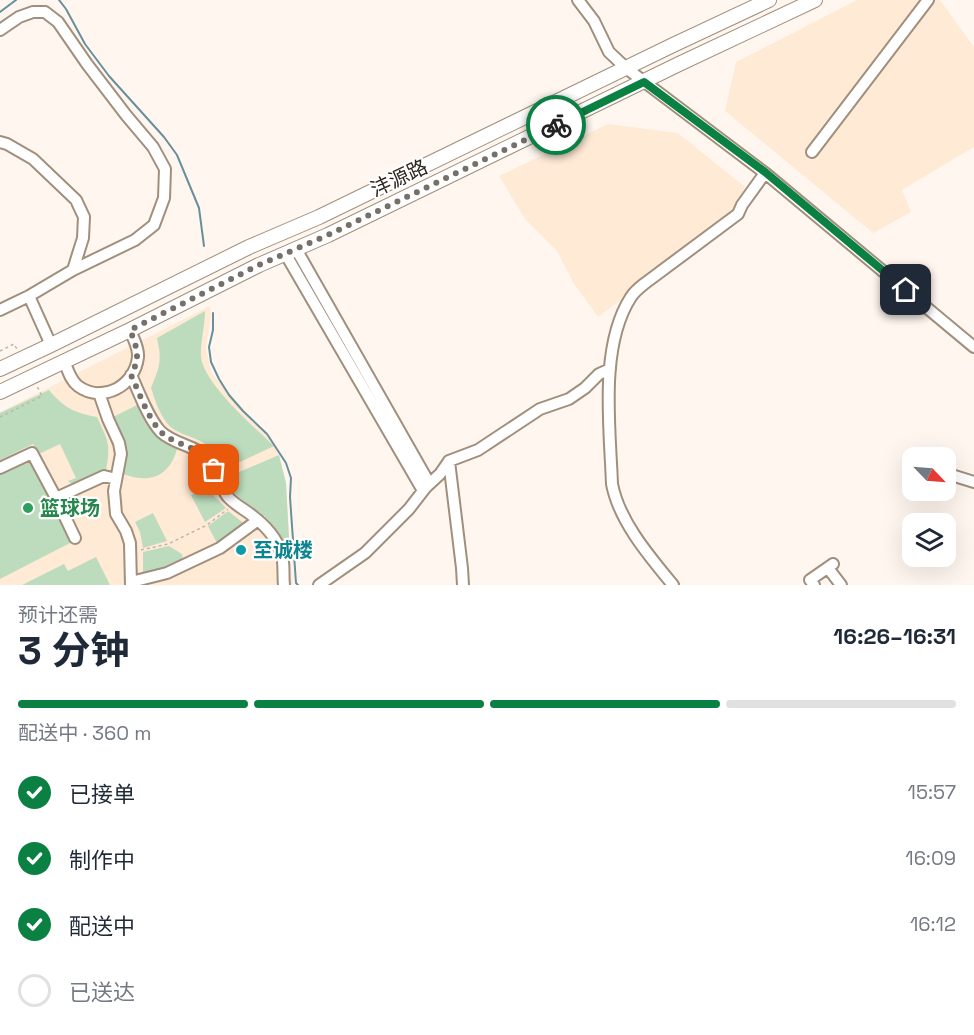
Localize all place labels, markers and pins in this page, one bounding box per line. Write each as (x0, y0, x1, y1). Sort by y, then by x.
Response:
pin (880, 264, 931, 315)
pin (188, 444, 239, 495)
place label: 篮球场 (40, 495, 100, 521)
marker: 篮球场 (21, 501, 35, 515)
place label: 至诚楼 (253, 537, 313, 563)
marker: 至诚楼 (234, 543, 248, 557)

